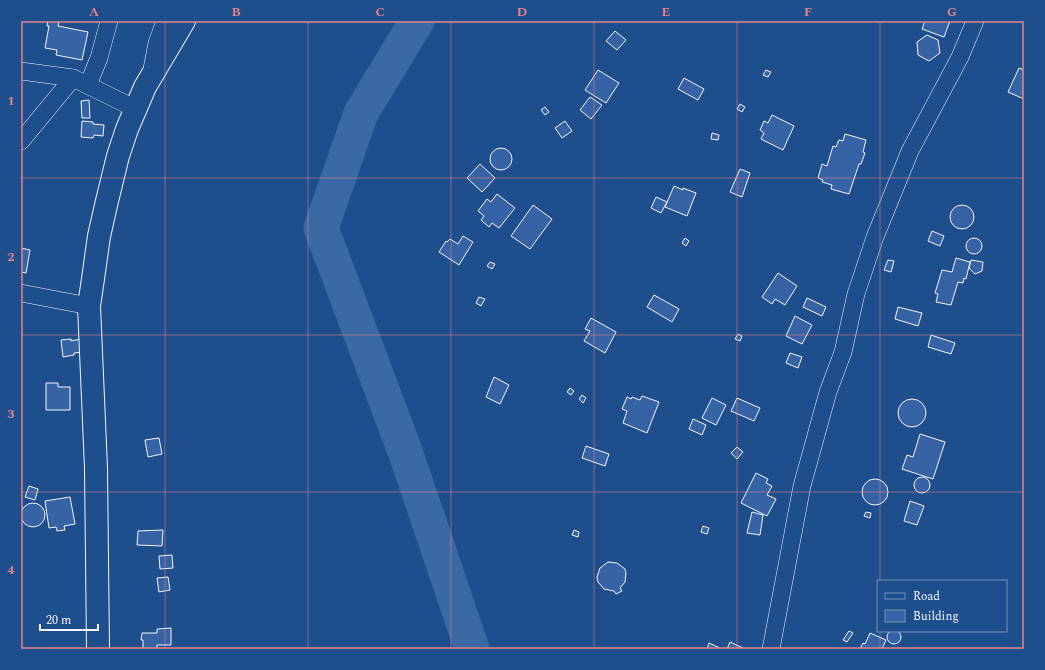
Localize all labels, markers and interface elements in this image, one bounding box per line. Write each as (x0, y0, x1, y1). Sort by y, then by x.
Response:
text: A (89, 2, 99, 22)
text: B (231, 2, 241, 22)
text: C (375, 2, 385, 22)
text: D (517, 2, 527, 22)
text: E (662, 2, 671, 22)
text: F (804, 2, 812, 22)
text: G (947, 2, 957, 22)
text: 1 (7, 91, 15, 111)
text: 2 (7, 247, 15, 267)
text: 3 (7, 404, 15, 424)
text: 4 (7, 560, 15, 580)
legend (877, 580, 1007, 632)
text: Road (913, 587, 940, 606)
scale bar (40, 606, 98, 632)
text: Building (913, 607, 959, 626)
text: 20 m (46, 611, 71, 630)

